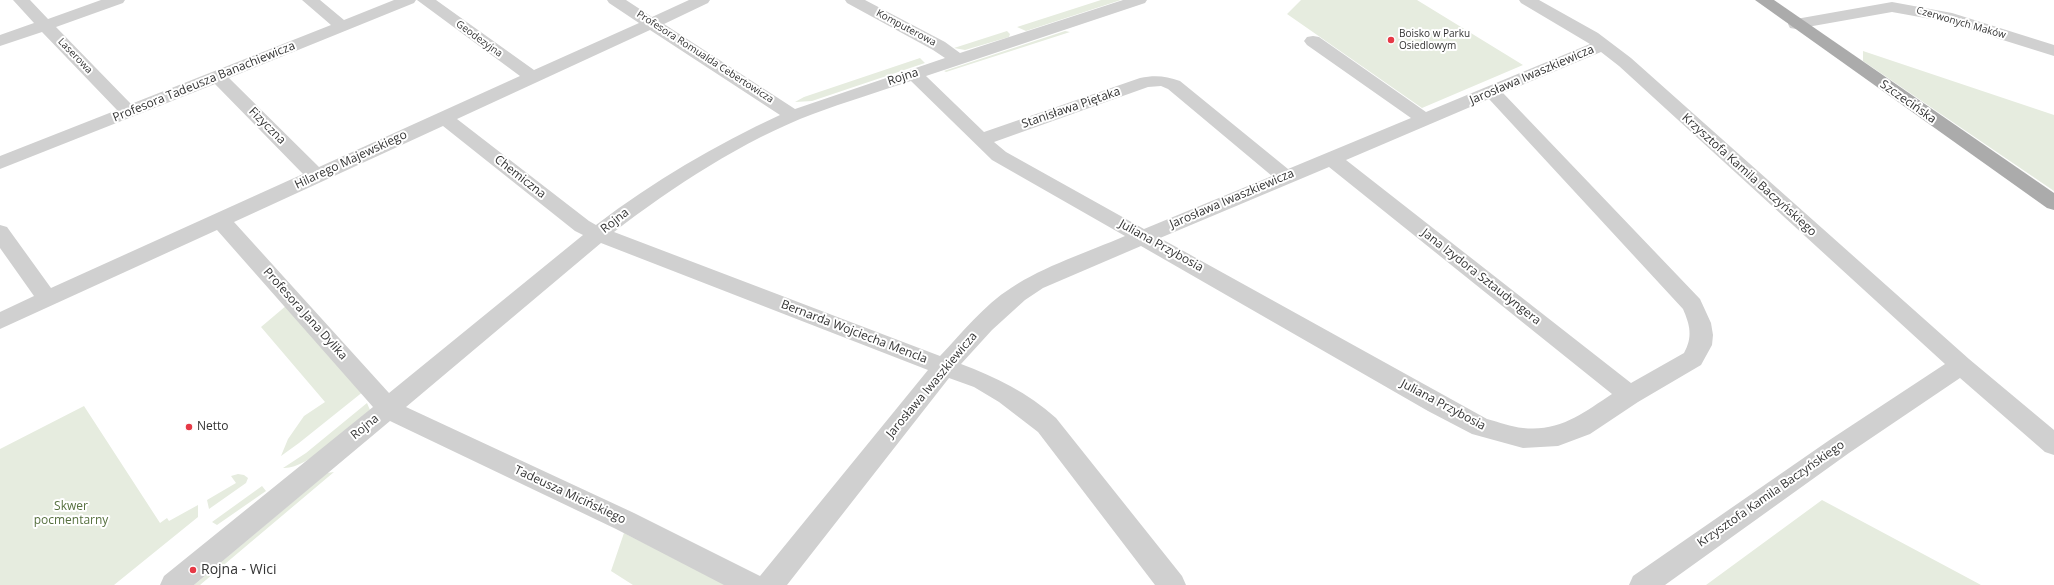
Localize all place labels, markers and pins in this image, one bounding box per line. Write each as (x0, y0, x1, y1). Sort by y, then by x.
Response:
place label: Boisko w Parku Osiedlowym (1399, 28, 1470, 52)
marker: Boisko w Parku Osiedlowym (1386, 35, 1396, 45)
place label: Netto (197, 420, 229, 434)
marker: Netto (184, 422, 194, 432)
place label: Rojna - Wici (201, 562, 276, 578)
marker: Rojna - Wici (188, 565, 198, 575)

